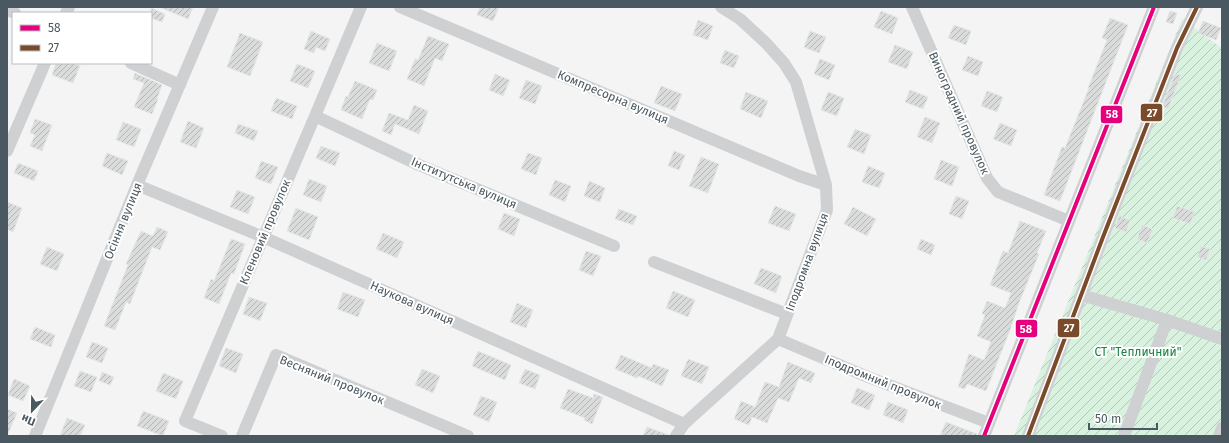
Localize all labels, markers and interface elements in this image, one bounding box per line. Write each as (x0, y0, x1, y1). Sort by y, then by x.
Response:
legend (12, 12, 152, 64)
text: 58 (48, 21, 61, 35)
text: 27 (48, 41, 59, 55)
street label: Виноградний провулок (926, 50, 993, 177)
street label: Компресорна вулиця (555, 67, 671, 127)
line badge: 27 (1140, 103, 1163, 122)
line badge: 58 (1100, 105, 1123, 124)
text: 27 (1147, 107, 1157, 120)
text: 58 (1106, 108, 1119, 121)
street label: Інститутська вулиця (409, 154, 519, 212)
street label: Кленовий провулок (237, 177, 294, 287)
street label: Осіння вулиця (101, 181, 145, 261)
street label: Іподромна вулиця (783, 211, 831, 313)
street label: Наукова вулиця (368, 278, 456, 328)
line badge: 27 (1057, 318, 1080, 338)
line badge: 58 (1015, 319, 1038, 338)
text: 27 (1064, 322, 1074, 335)
text: 58 (1020, 323, 1033, 336)
park label: СТ "Тепличний" (1094, 345, 1182, 359)
street label: Іподромний провулок (823, 352, 944, 412)
street label: Весняний провулок (278, 353, 387, 408)
north arrow (12, 391, 52, 431)
scale bar (1089, 405, 1157, 431)
text: Пн (20, 411, 37, 428)
text: 50 m (1095, 412, 1121, 426)

